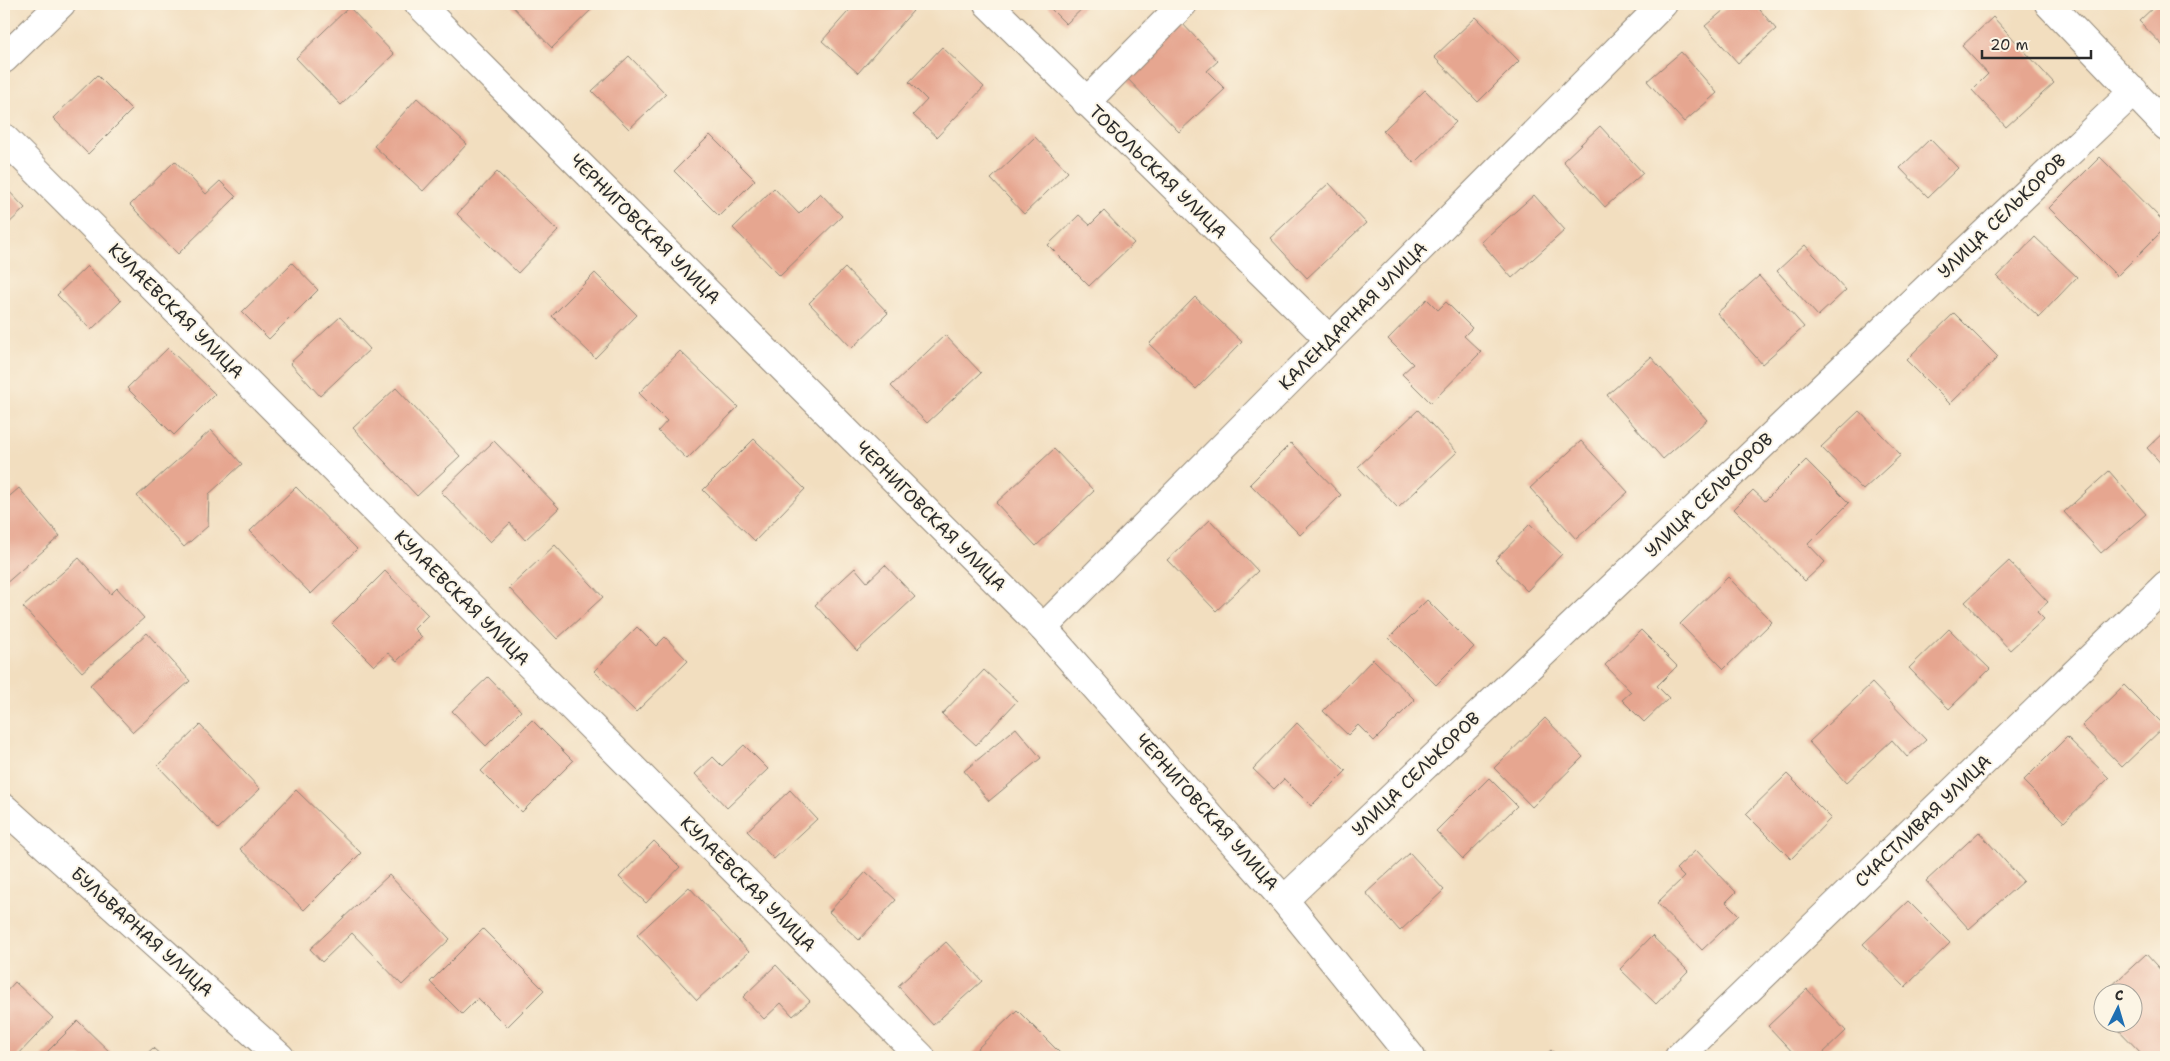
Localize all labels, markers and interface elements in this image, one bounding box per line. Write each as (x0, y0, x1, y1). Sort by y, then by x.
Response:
scale bar (1982, 28, 2091, 60)
text: 20 m (1990, 35, 2029, 55)
street label: ТОБОЛЬСКАЯ УЛИЦА (1084, 100, 1232, 244)
street label: УЛИЦА СЕЛЬКОРОВ (1933, 148, 2071, 284)
street label: ЧЕРНИГОВСКАЯ УЛИЦА (565, 149, 725, 309)
street label: КАЛЕНДАРНАЯ УЛИЦА (1274, 237, 1432, 395)
street label: КУЛАЕВСКАЯ УЛИЦА (103, 238, 249, 384)
street label: УЛИЦА СЕЛЬКОРОВ (1640, 427, 1778, 563)
street label: ЧЕРНИГОВСКАЯ УЛИЦА (851, 436, 1011, 596)
street label: КУЛАЕВСКАЯ УЛИЦА (389, 525, 535, 671)
street label: УЛИЦА СЕЛЬКОРОВ (1347, 706, 1485, 842)
street label: ЧЕРНИГОВСКАЯ УЛИЦА (1130, 728, 1284, 896)
street label: СЧАСТЛИВАЯ УЛИЦА (1849, 749, 1997, 893)
street label: КУЛАЕВСКАЯ УЛИЦА (675, 811, 821, 957)
street label: БУЛЬВАРНАЯ УЛИЦА (66, 862, 218, 1002)
north arrow (2092, 984, 2142, 1034)
text: С (2114, 986, 2124, 1004)

